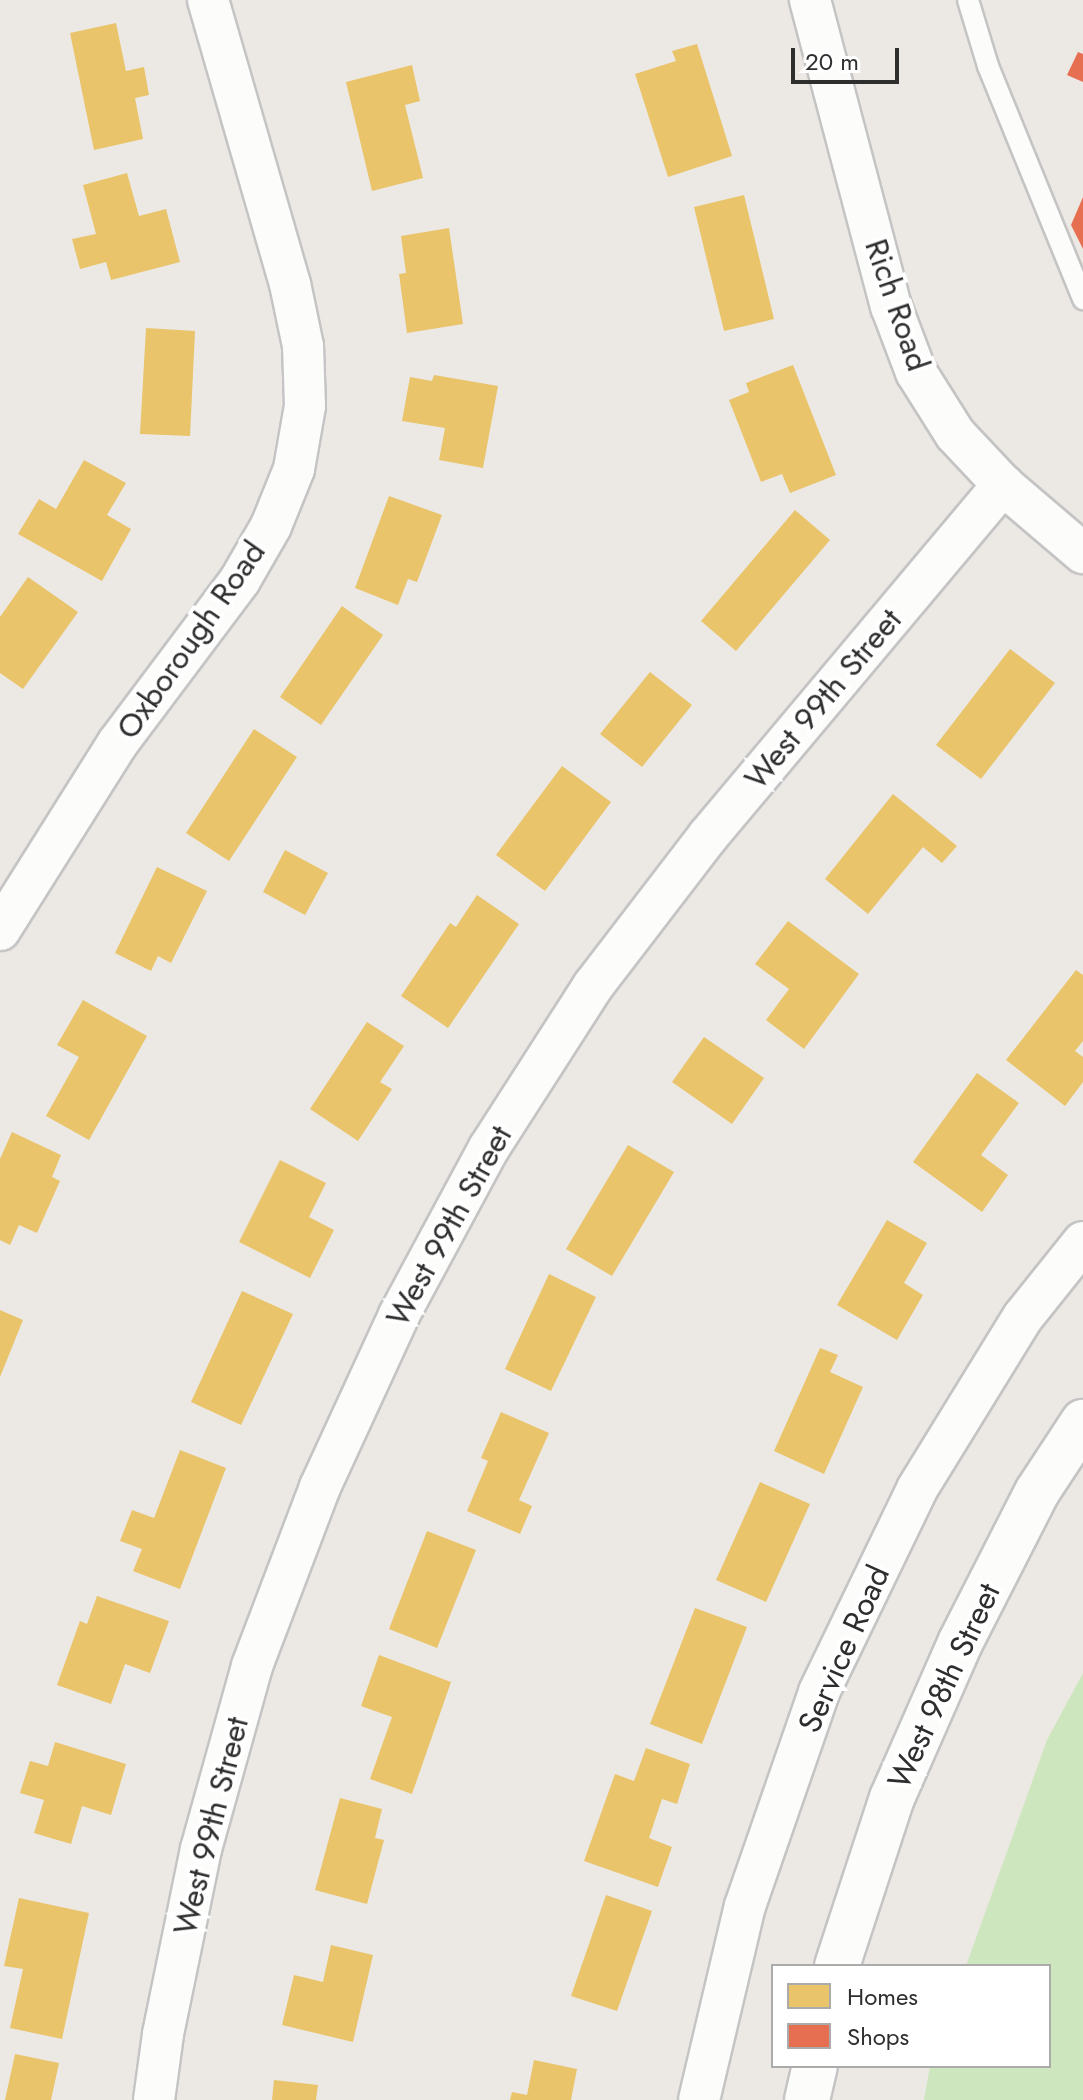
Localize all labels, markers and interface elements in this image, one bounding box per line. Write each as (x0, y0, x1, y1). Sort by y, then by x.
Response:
scale bar (795, 32, 903, 82)
text: 20 m (805, 44, 859, 79)
street label: Rich Road (857, 234, 937, 376)
street label: Oxborough Road (108, 534, 274, 746)
street label: West 99th Street (737, 601, 909, 797)
street label: West 99th Street (378, 1119, 520, 1333)
street label: Service Road (790, 1560, 898, 1738)
street label: West 98th Street (880, 1577, 1008, 1795)
street label: West 99th Street (165, 1713, 257, 1939)
legend (771, 1964, 1051, 2068)
text: Homes (847, 1979, 918, 2014)
text: Shops (847, 2019, 909, 2054)

